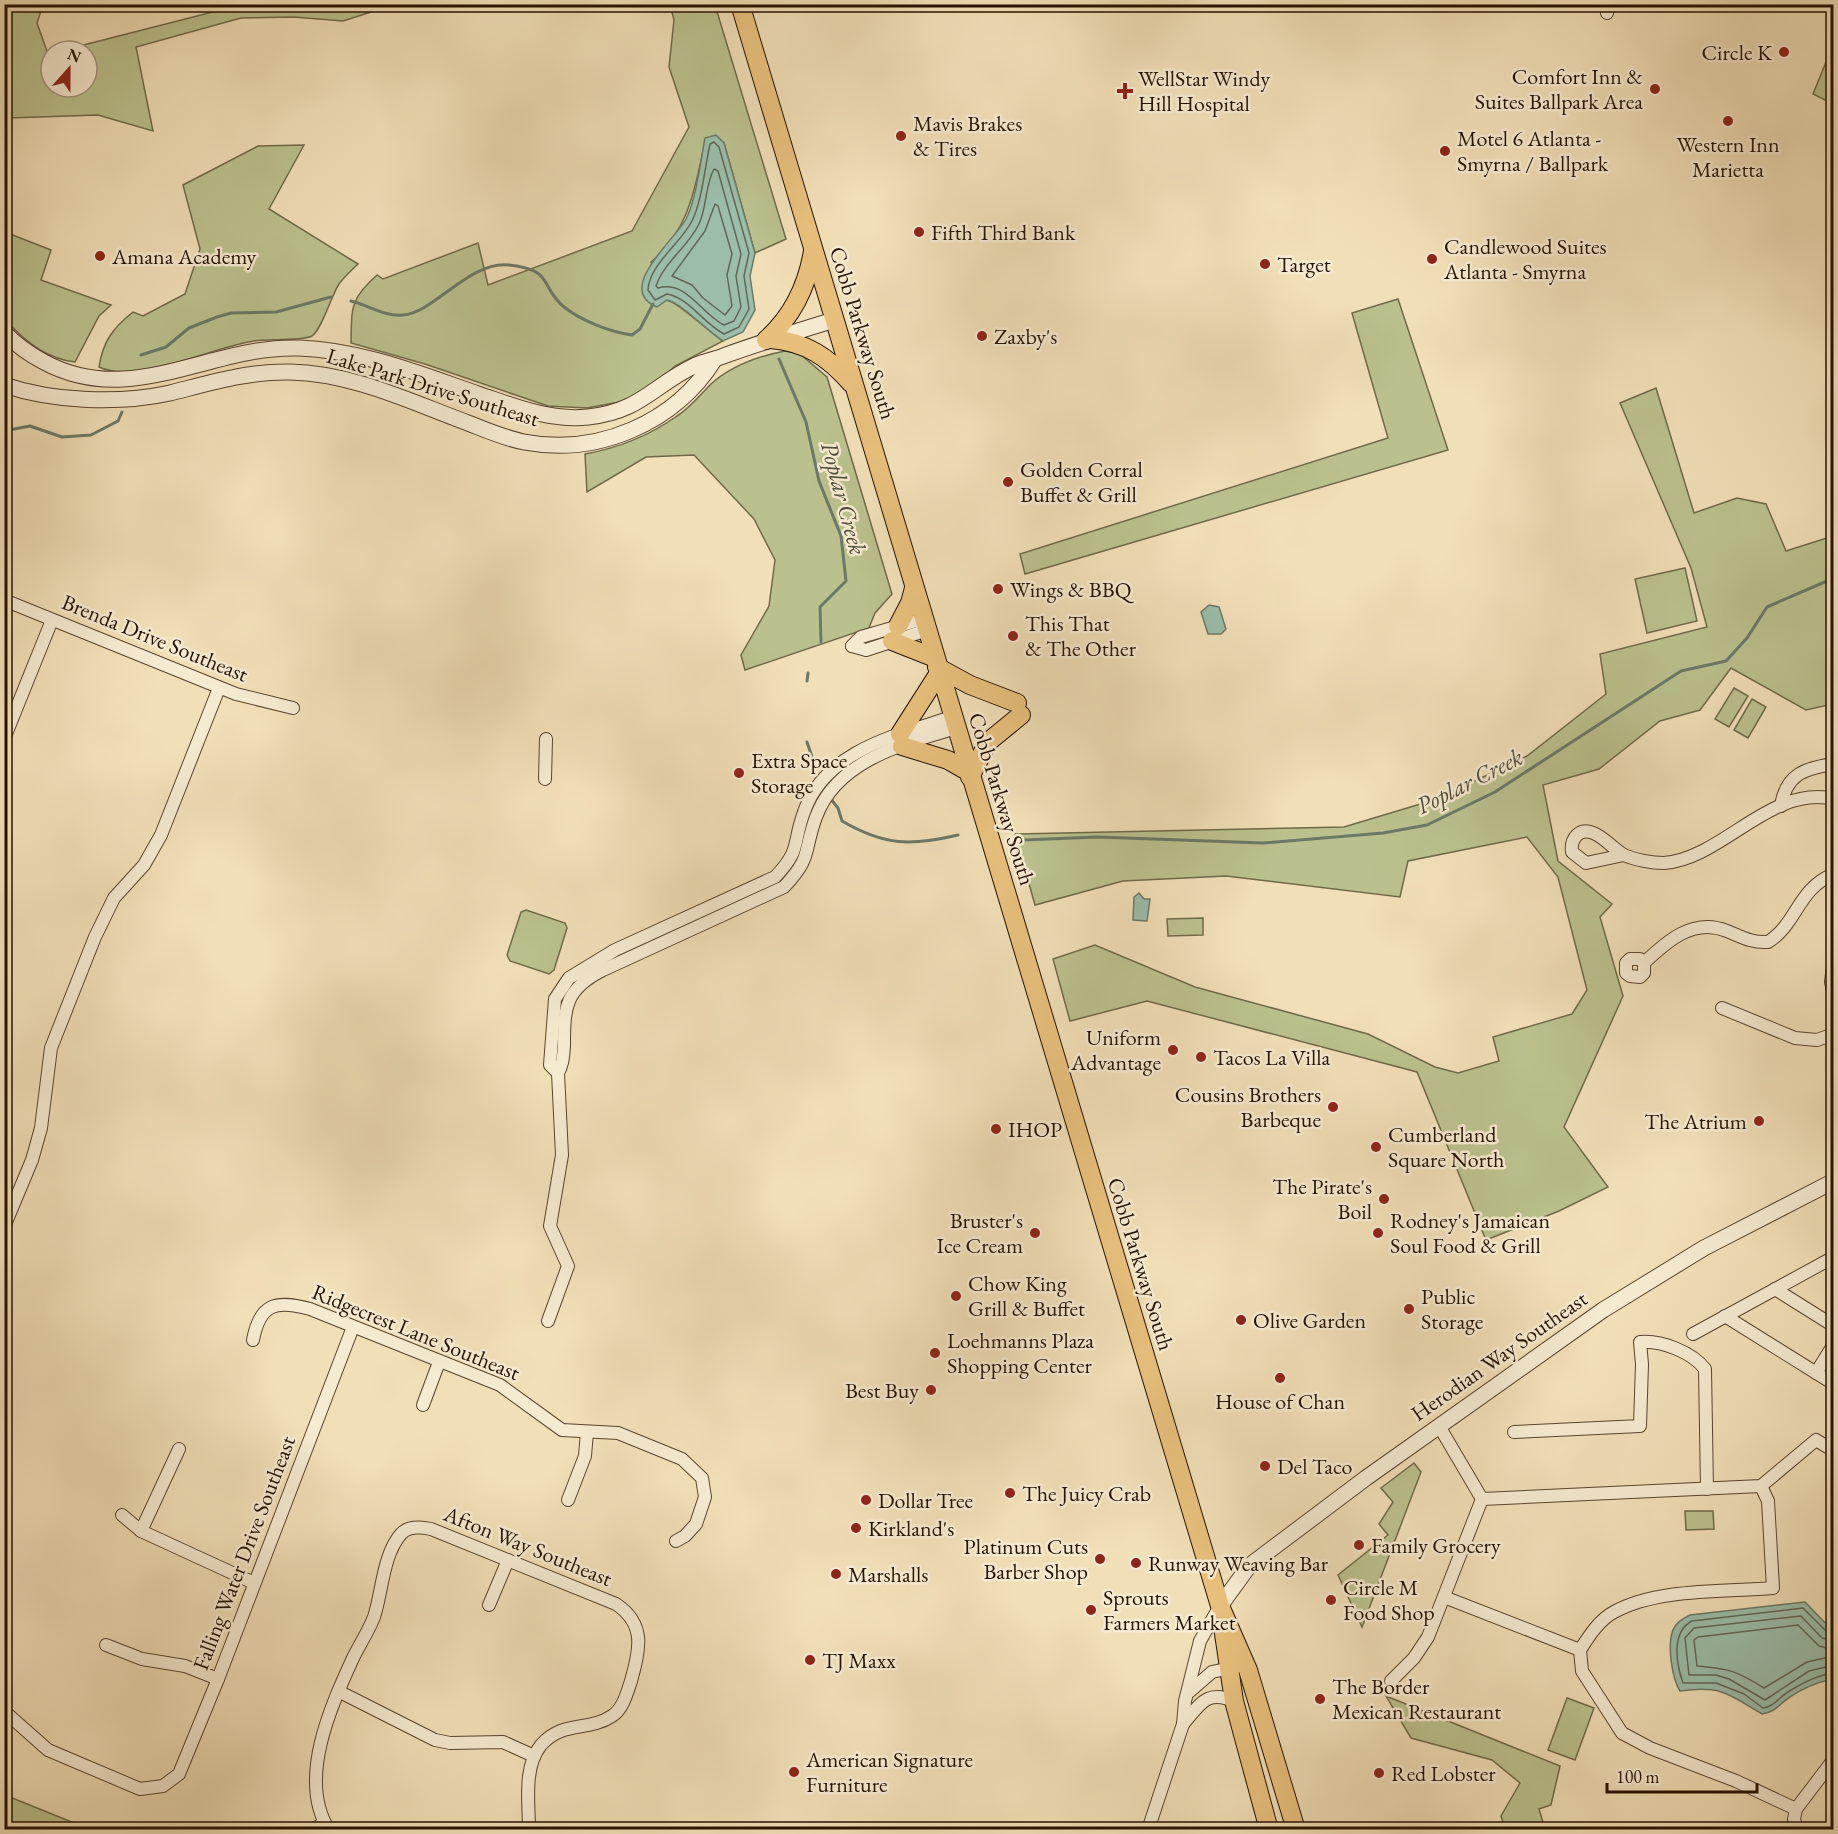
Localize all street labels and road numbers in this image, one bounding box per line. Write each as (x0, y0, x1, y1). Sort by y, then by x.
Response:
street label: Cobb Parkway South (823, 243, 903, 423)
street label: Lake Park Drive Southeast (323, 341, 543, 433)
street label: Brenda Drive Southeast (58, 587, 253, 689)
street label: Cobb Parkway South (962, 709, 1042, 889)
street label: Cobb Parkway South (1101, 1174, 1181, 1354)
street label: Ridgecrest Lane Southeast (308, 1277, 524, 1387)
street label: Herodian Way Southeast (1405, 1284, 1593, 1428)
street label: Falling Water Drive Southeast (186, 1432, 302, 1674)
street label: Afton Way Southeast (439, 1499, 616, 1593)

